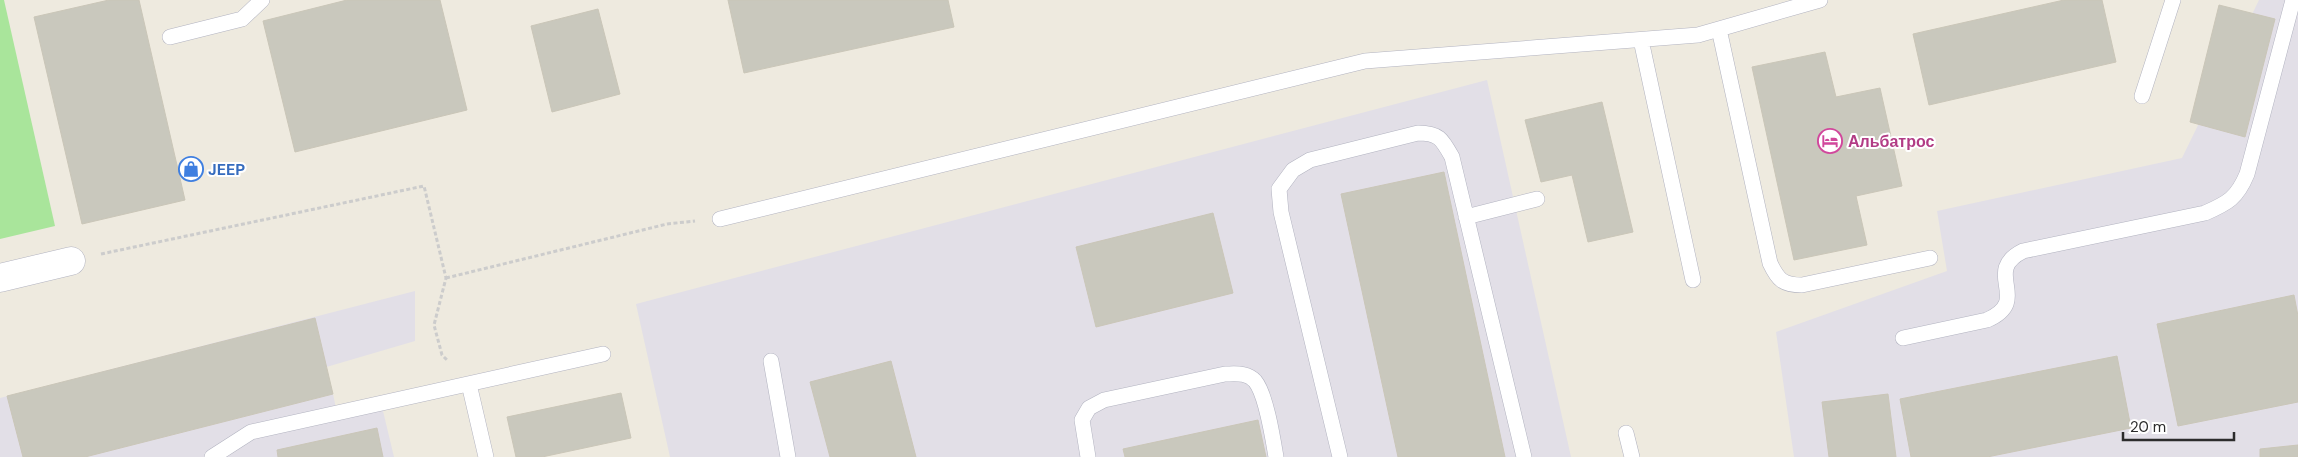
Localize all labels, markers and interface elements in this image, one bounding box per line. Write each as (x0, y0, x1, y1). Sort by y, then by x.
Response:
hotel icon: Альбатрос (1817, 128, 1843, 154)
place label: Альбатрос (1848, 131, 1935, 152)
shop icon: JEEP (178, 156, 204, 182)
place label: JEEP (208, 159, 245, 180)
scale bar (2123, 410, 2234, 442)
text: 20 m (2130, 417, 2166, 437)

